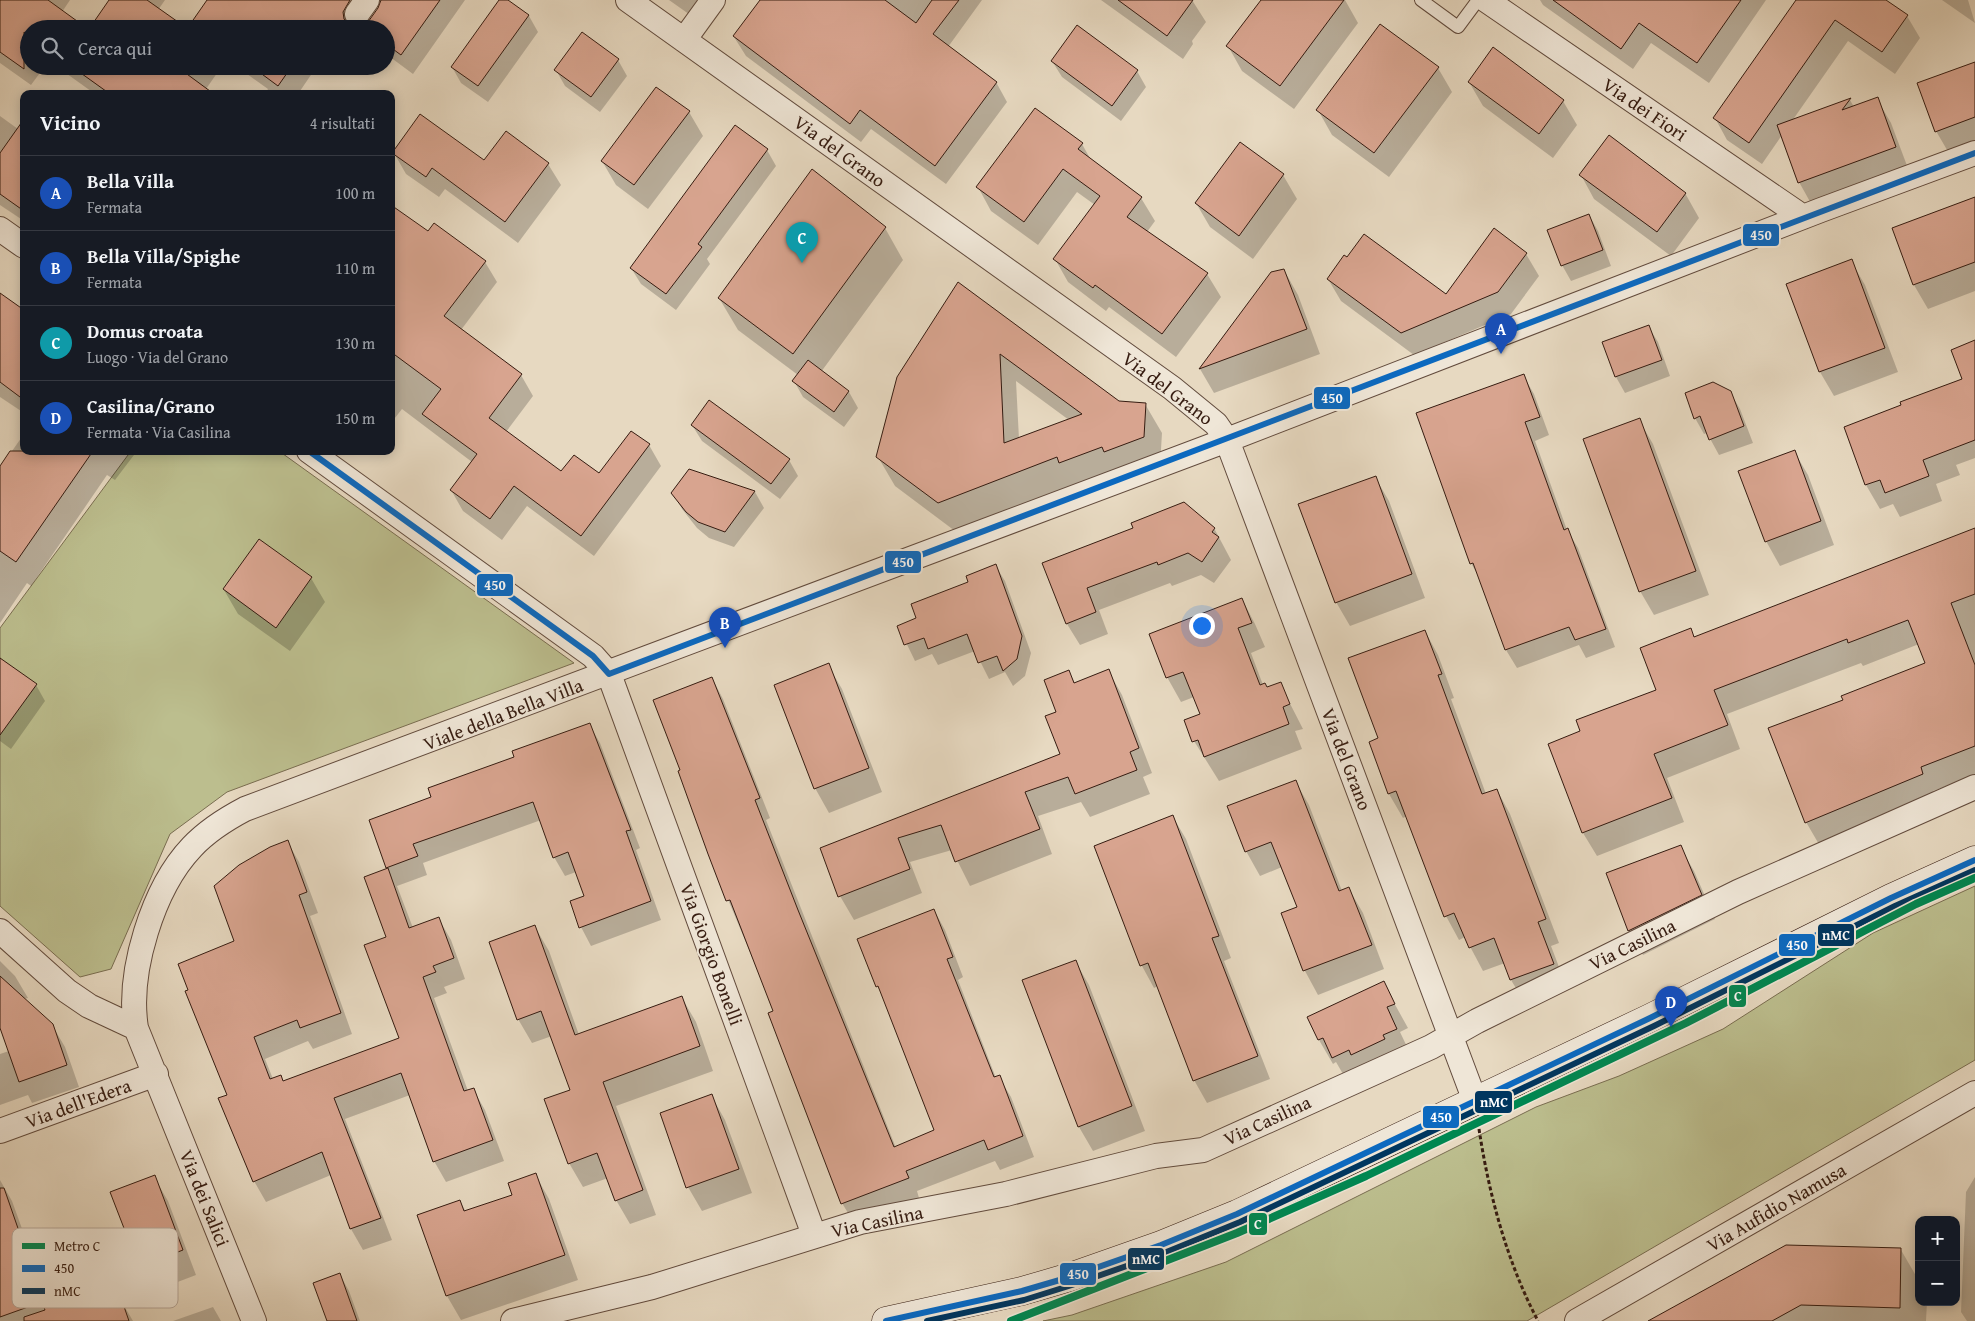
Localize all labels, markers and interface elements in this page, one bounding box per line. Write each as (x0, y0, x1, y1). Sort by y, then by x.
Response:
search box (20, 20, 395, 75)
icon: search (38, 34, 66, 62)
text: Cerca qui (78, 34, 152, 62)
street label: Via dei Fiori (1597, 70, 1693, 148)
text: Vicino (40, 107, 100, 138)
street label: Via del Grano (788, 108, 892, 194)
text: 4 risultati (310, 111, 375, 135)
text: Bella Villa (87, 167, 174, 195)
text: A (51, 181, 61, 205)
text: 100 m (335, 181, 375, 205)
text: Fermata (87, 195, 142, 219)
pin: C (786, 222, 818, 263)
line badge: 450 (1742, 223, 1780, 247)
text: 450 (1750, 225, 1772, 245)
text: Bella Villa/Spighe (87, 242, 240, 270)
text: B (51, 256, 61, 280)
text: 110 m (335, 256, 375, 280)
text: Fermata (87, 270, 142, 294)
pin: A (1485, 313, 1517, 354)
text: Domus croata (87, 317, 203, 345)
text: C (51, 331, 61, 355)
text: 130 m (335, 331, 375, 355)
street label: Via del Grano (1117, 344, 1219, 432)
text: Luogo · Via del Grano (87, 345, 228, 369)
line badge: 450 (1313, 386, 1351, 410)
text: 450 (1321, 388, 1343, 408)
text: Casilina/Grano (87, 392, 215, 420)
text: D (51, 406, 61, 430)
text: 150 m (335, 406, 375, 430)
text: Fermata · Via Casilina (87, 420, 231, 444)
line badge: 450 (884, 550, 922, 574)
text: 450 (892, 552, 914, 572)
line badge: 450 (476, 573, 514, 597)
text: 450 (484, 575, 506, 595)
pin: B (709, 607, 741, 648)
your location (1189, 613, 1215, 639)
street label: Viale della Bella Villa (419, 671, 587, 757)
street label: Via del Grano (1315, 704, 1379, 814)
street label: Via Giorgio Bonelli (673, 879, 751, 1029)
street label: Via Casilina (1584, 911, 1680, 977)
line badge: nMC (1817, 923, 1855, 947)
text: nMC (1822, 925, 1850, 945)
line badge: 450 (1778, 933, 1816, 957)
text: 450 (1786, 935, 1808, 955)
line badge: C (1728, 984, 1747, 1008)
pin: D (1655, 986, 1687, 1027)
text: C (1734, 986, 1742, 1006)
street label: Via dell'Edera (21, 1071, 135, 1135)
street label: Via Casilina (1219, 1088, 1315, 1152)
line badge: nMC (1474, 1090, 1513, 1114)
text: nMC (1480, 1092, 1508, 1112)
line badge: 450 (1422, 1105, 1460, 1129)
text: 450 (1430, 1107, 1452, 1127)
street label: Via dei Salici (173, 1145, 237, 1251)
street label: Via Aufidio Namusa (1701, 1156, 1851, 1258)
street label: Via Casilina (828, 1198, 926, 1244)
line badge: C (1248, 1212, 1268, 1236)
text: C (1254, 1214, 1262, 1234)
map controls (1915, 1216, 1960, 1306)
button: + (1915, 1216, 1960, 1261)
legend (12, 1228, 178, 1308)
text: Metro C (54, 1236, 101, 1256)
line badge: nMC (1127, 1247, 1165, 1271)
text: nMC (1132, 1249, 1160, 1269)
text: 450 (54, 1258, 74, 1278)
button: − (1915, 1261, 1960, 1306)
line badge: 450 (1059, 1262, 1097, 1286)
text: 450 (1067, 1264, 1089, 1284)
text: nMC (54, 1281, 81, 1301)

